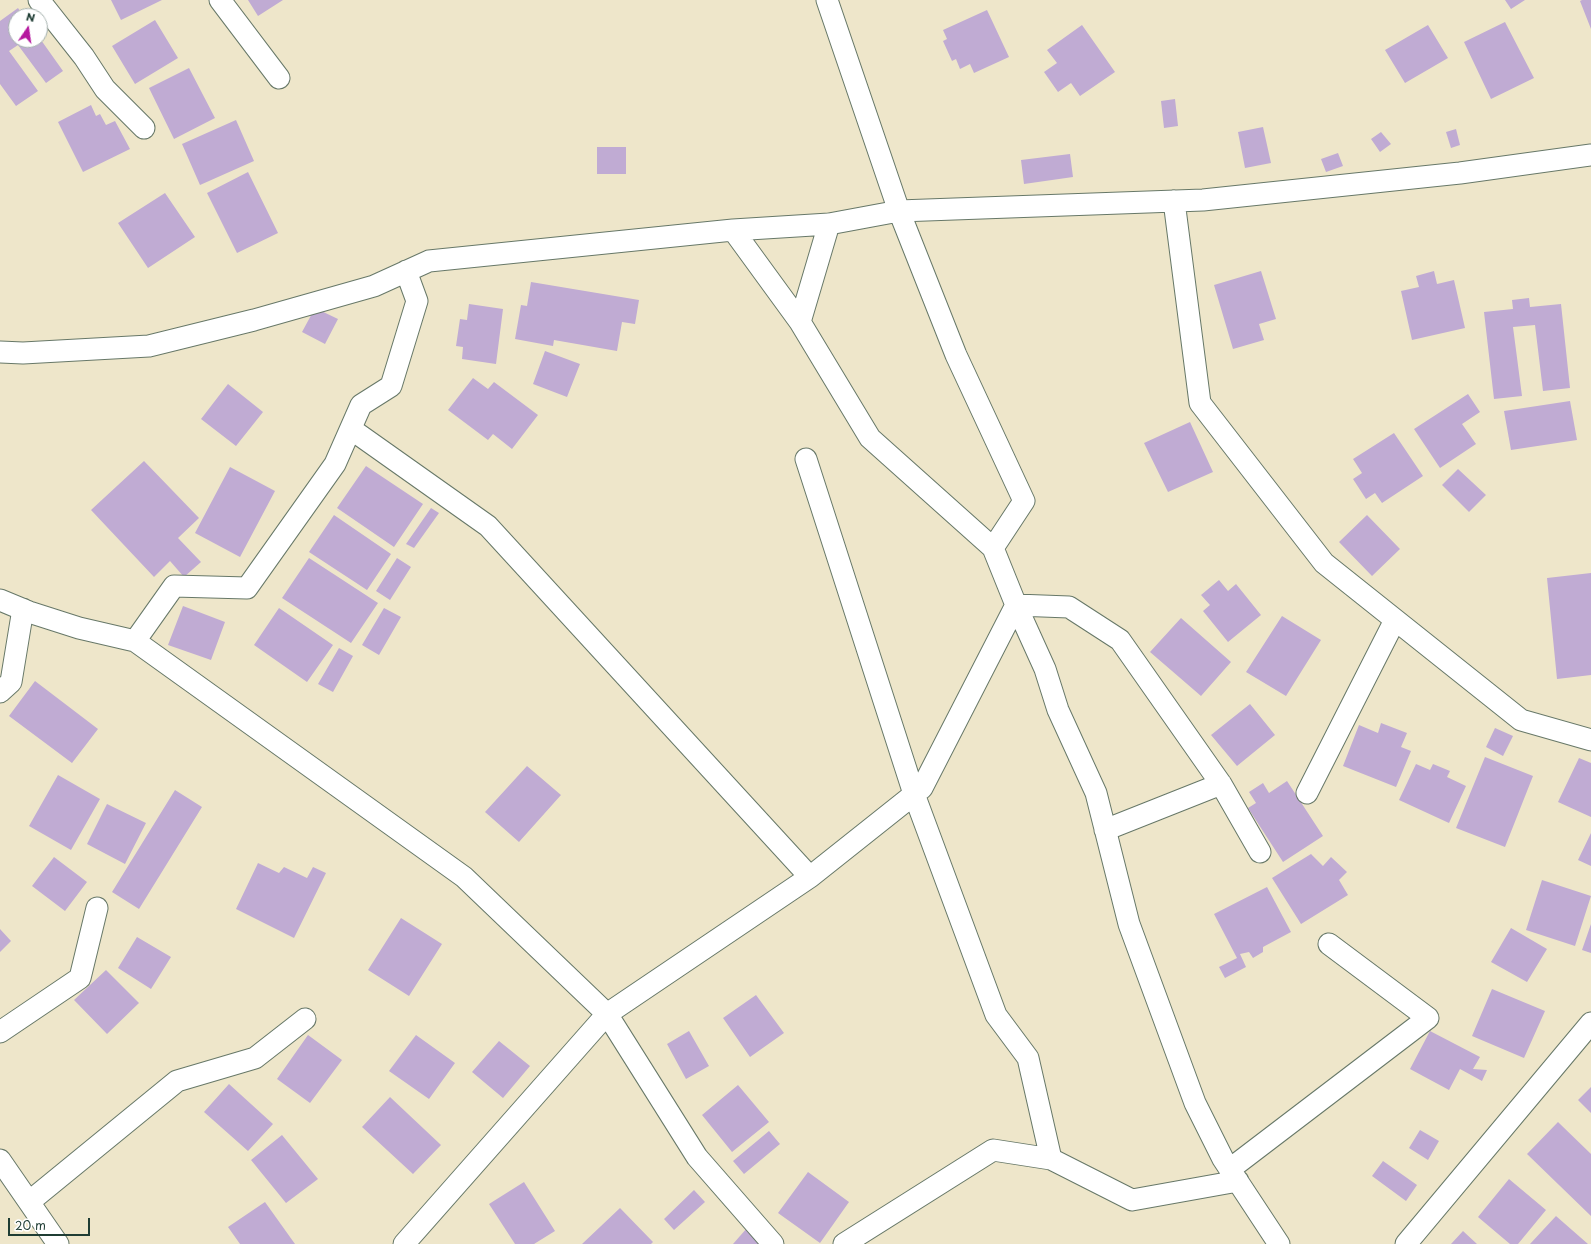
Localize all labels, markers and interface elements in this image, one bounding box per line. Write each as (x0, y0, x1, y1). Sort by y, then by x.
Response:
north arrow (8, 8, 48, 48)
text: N (24, 8, 37, 26)
scale bar (10, 1210, 92, 1236)
text: 20 m (15, 1216, 46, 1234)

